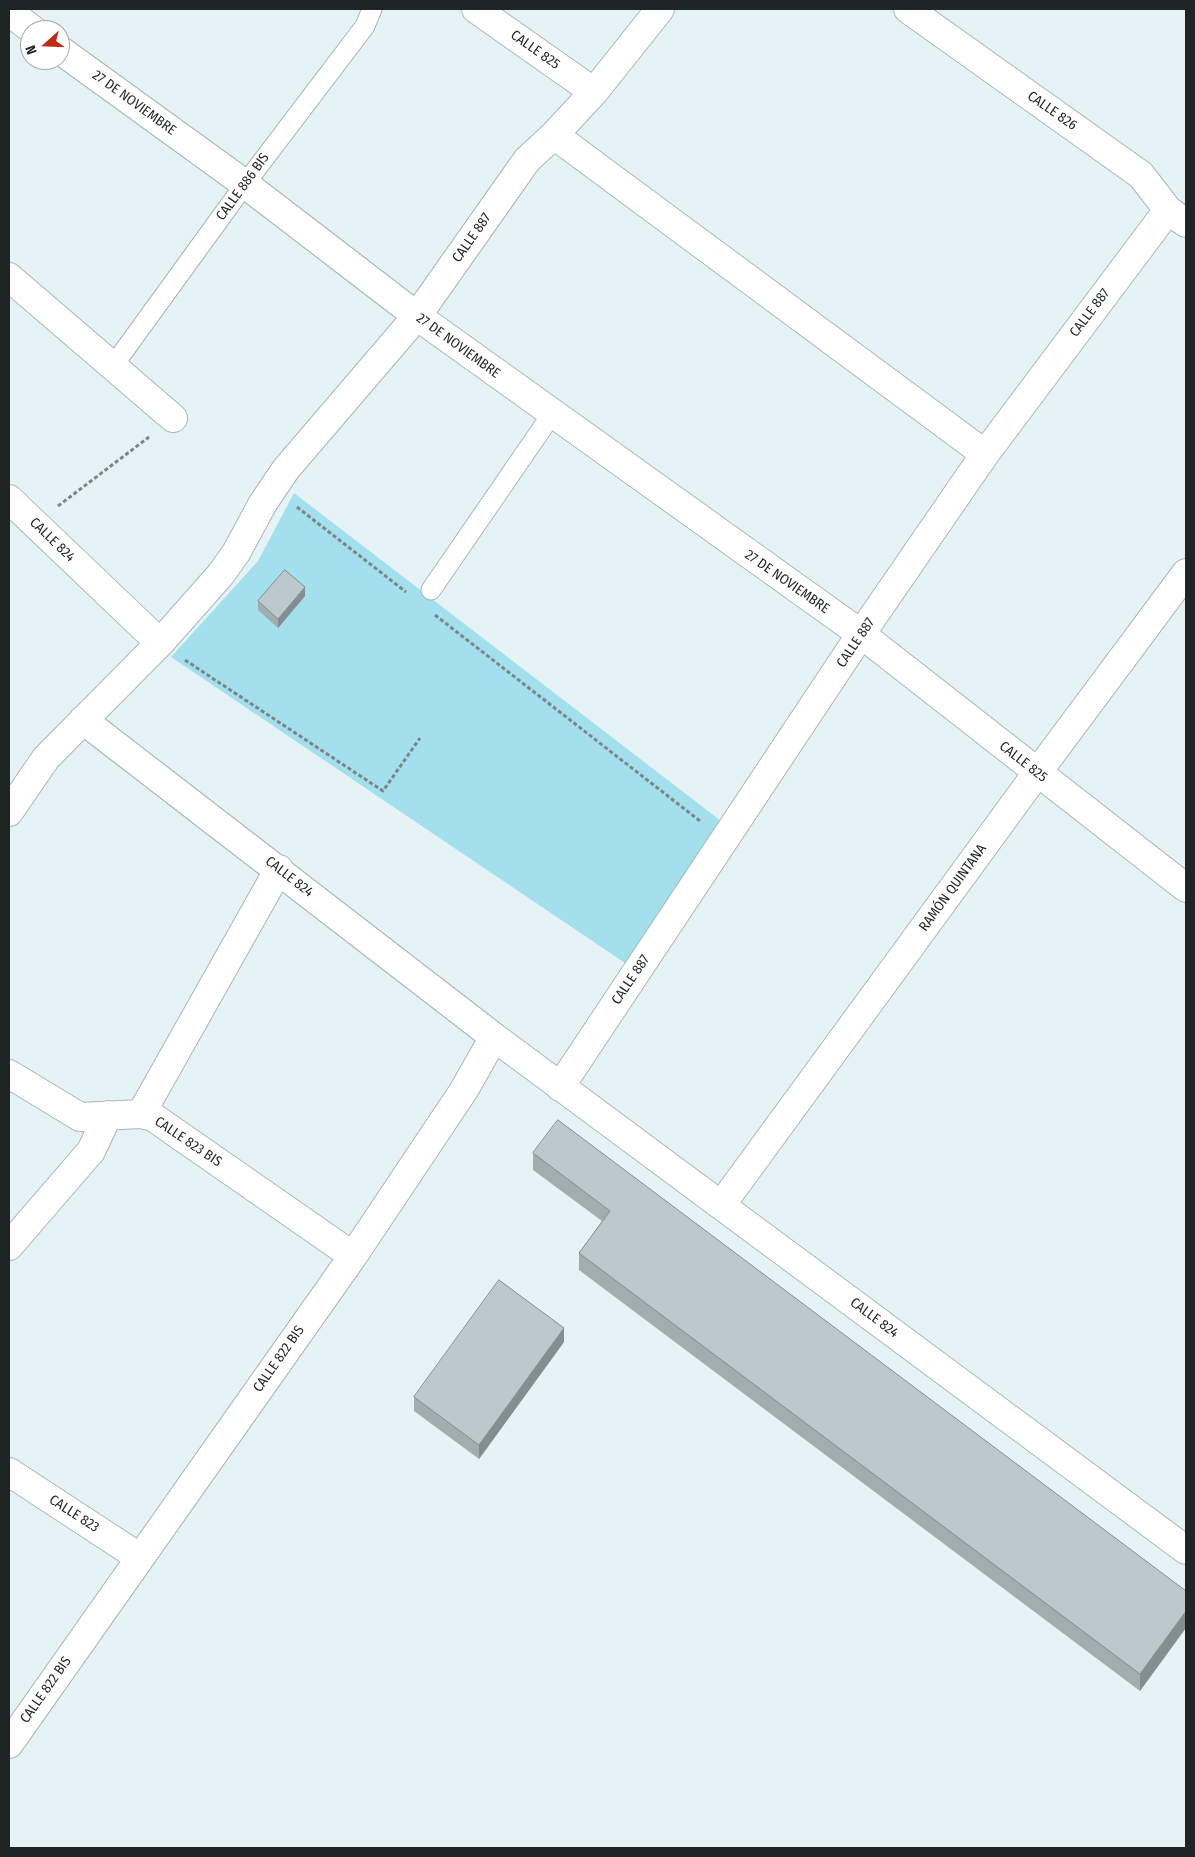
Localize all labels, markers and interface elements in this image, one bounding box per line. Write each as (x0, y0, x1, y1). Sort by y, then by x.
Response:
north arrow (20, 20, 70, 70)
street label: CALLE 825 (507, 27, 563, 73)
text: N (22, 43, 41, 57)
street label: 27 DE NOVIEMBRE (89, 67, 179, 139)
street label: CALLE 826 (1024, 88, 1080, 134)
street label: CALLE 886 BIS (213, 150, 273, 224)
street label: CALLE 887 (449, 210, 495, 266)
street label: CALLE 887 (1066, 285, 1114, 341)
street label: 27 DE NOVIEMBRE (413, 310, 503, 382)
street label: CALLE 824 (26, 514, 78, 566)
street label: 27 DE NOVIEMBRE (741, 547, 833, 617)
street label: CALLE 887 (833, 615, 879, 671)
street label: CALLE 825 (996, 738, 1050, 786)
street label: RAMÓN QUINTANA (916, 841, 990, 935)
street label: CALLE 824 (262, 853, 316, 901)
street label: CALLE 887 (608, 952, 654, 1008)
street label: CALLE 823 BIS (151, 1113, 225, 1171)
street label: CALLE 824 (846, 1294, 902, 1342)
street label: CALLE 822 BIS (250, 1322, 308, 1396)
street label: CALLE 823 (46, 1492, 102, 1536)
street label: CALLE 822 BIS (17, 1653, 75, 1727)

